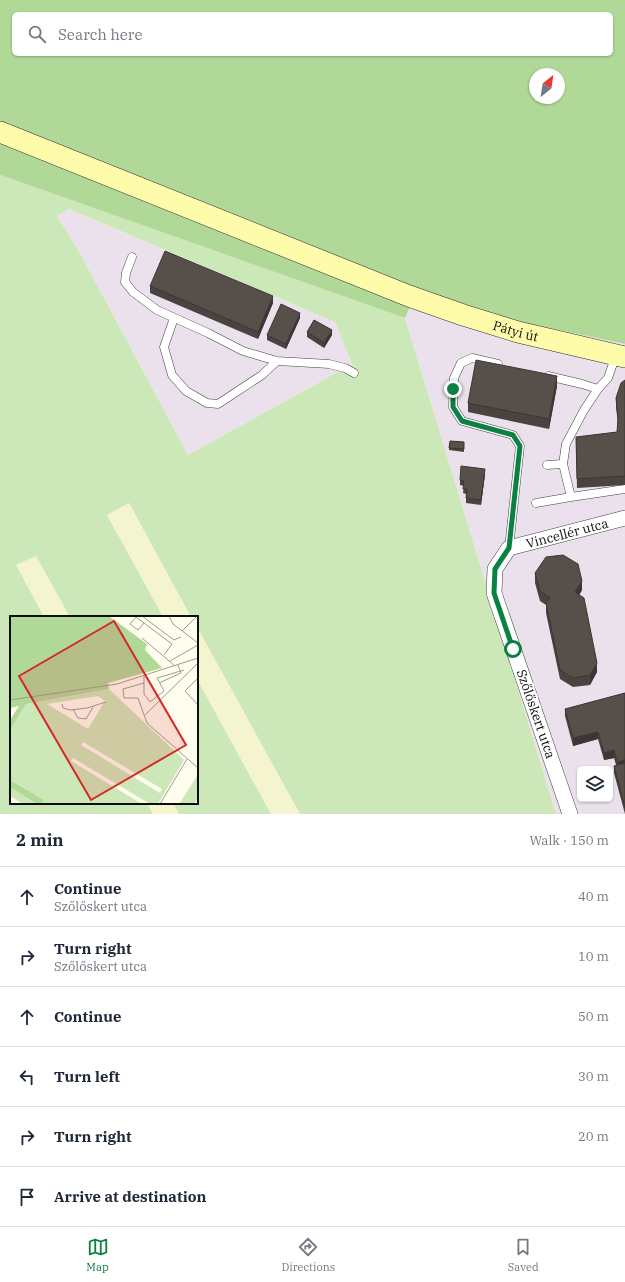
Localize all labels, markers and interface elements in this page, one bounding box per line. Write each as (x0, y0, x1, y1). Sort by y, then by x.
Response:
search box (12, 12, 613, 56)
icon: search (26, 23, 48, 45)
text: Search here (58, 25, 143, 44)
north arrow (529, 68, 565, 104)
street label: Pátyi út (491, 316, 540, 345)
route end (444, 380, 462, 398)
street label: Vincellér utca (524, 514, 610, 552)
inset map (10, 616, 198, 804)
route start (504, 640, 522, 658)
street label: Szőlőskert utca (513, 667, 559, 761)
map controls (577, 766, 613, 802)
button: layers (577, 766, 613, 802)
text: 2 min (16, 829, 64, 851)
text: Walk · 150 m (530, 832, 609, 849)
text: Continue (54, 879, 121, 898)
icon: ahead (16, 886, 38, 908)
text: 40 m (578, 888, 609, 905)
text: Szőlőskert utca (54, 898, 147, 915)
text: Turn right (54, 939, 132, 958)
icon: right (16, 946, 38, 968)
text: 10 m (578, 948, 609, 965)
text: Szőlőskert utca (54, 958, 147, 975)
icon: ahead (16, 1006, 38, 1028)
text: Continue (54, 1007, 121, 1026)
text: 50 m (578, 1008, 609, 1025)
icon: left (16, 1066, 38, 1088)
text: Turn left (54, 1067, 120, 1086)
text: 30 m (578, 1068, 609, 1085)
icon: right (16, 1126, 38, 1148)
text: Turn right (54, 1127, 132, 1146)
text: 20 m (578, 1128, 609, 1145)
icon: arrive (16, 1186, 38, 1208)
text: Arrive at destination (54, 1187, 206, 1206)
tab: Map (86, 1236, 109, 1274)
tab: Directions (281, 1236, 335, 1274)
tab: Saved (508, 1236, 539, 1274)

